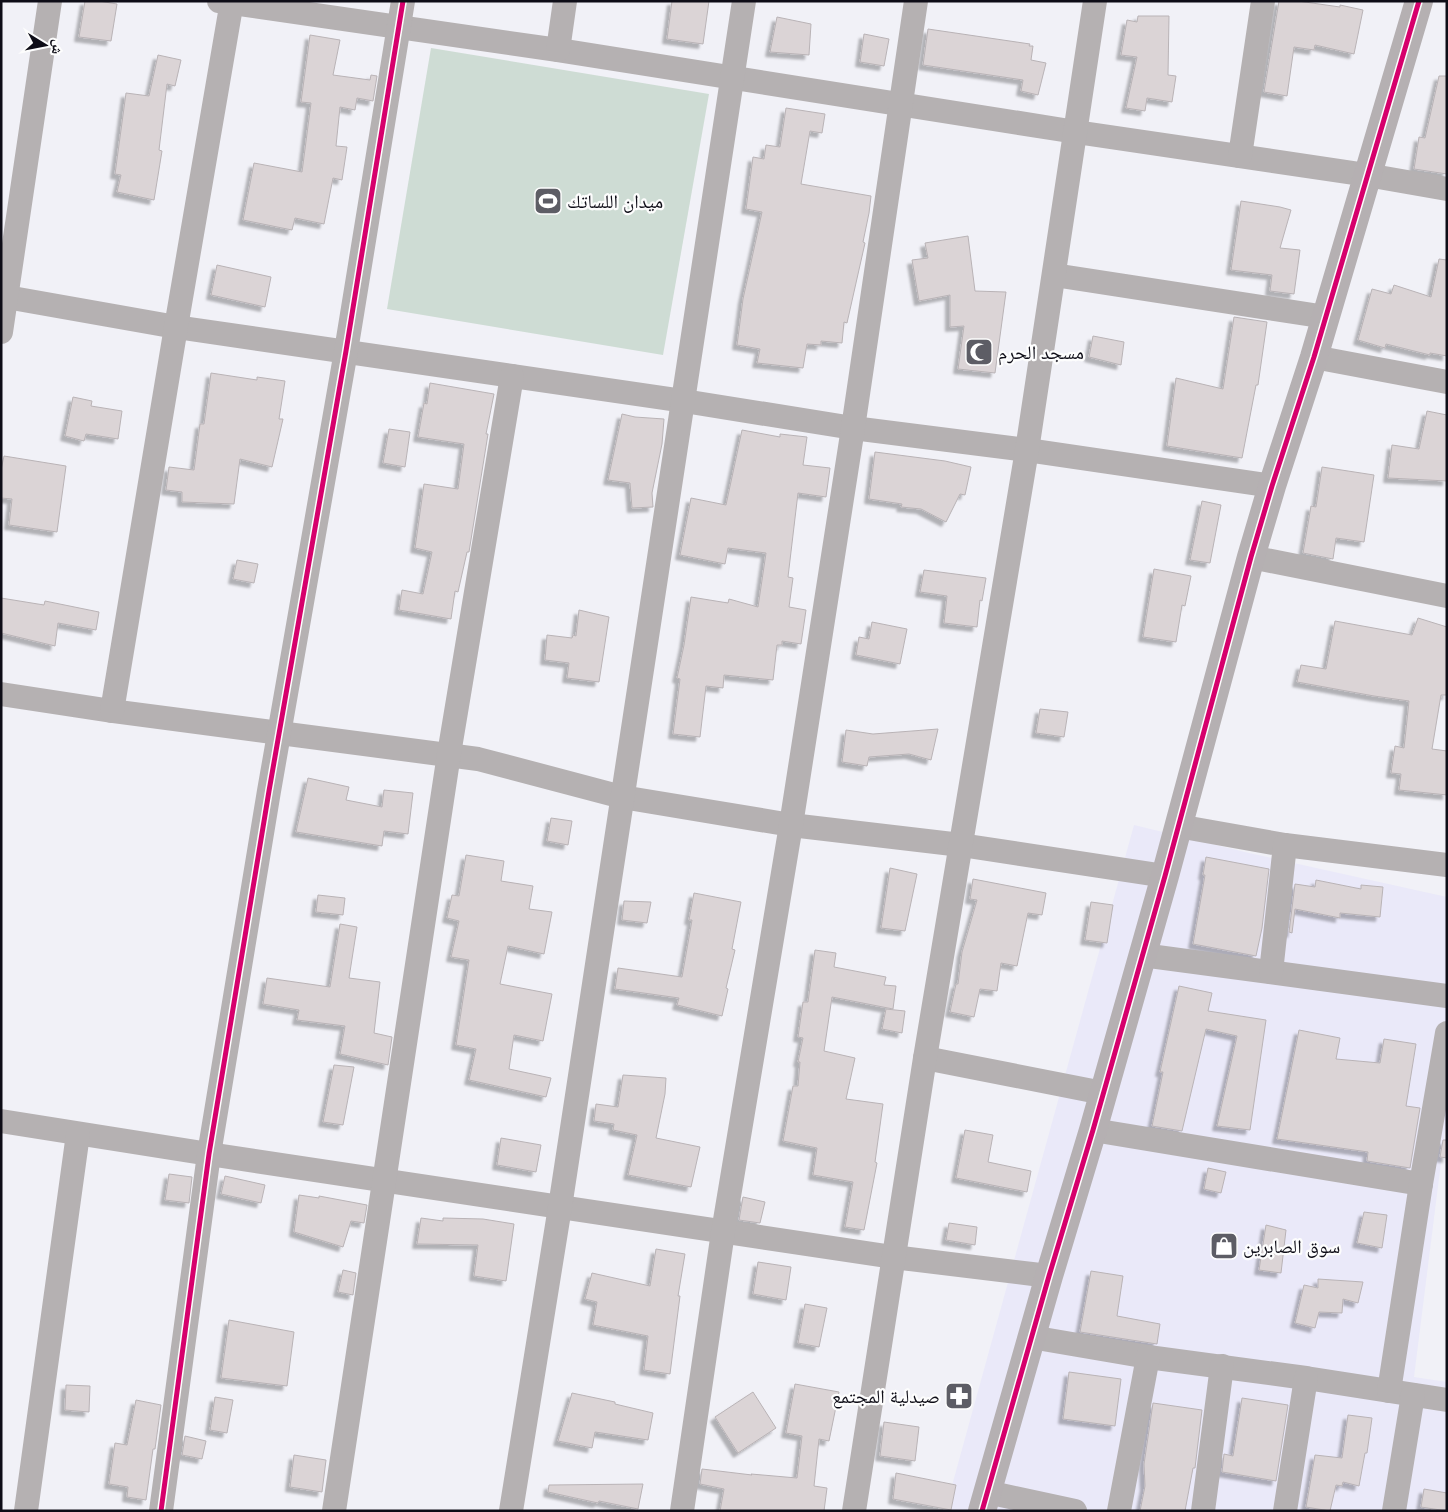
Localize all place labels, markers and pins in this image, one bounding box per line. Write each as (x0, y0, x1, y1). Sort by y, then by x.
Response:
sports icon: ميدان اللساتك (533, 186, 563, 216)
place label: ميدان اللساتك (567, 189, 663, 214)
mosque icon: مسجد الحرم (964, 337, 994, 367)
place label: مسجد الحرم (998, 340, 1084, 366)
shop icon: سوق الصابرين (1209, 1231, 1239, 1261)
place label: سوق الصابرين (1243, 1234, 1340, 1259)
pharmacy icon: صيدلية المجتمع (944, 1381, 974, 1411)
place label: صيدلية المجتمع (832, 1384, 940, 1409)

